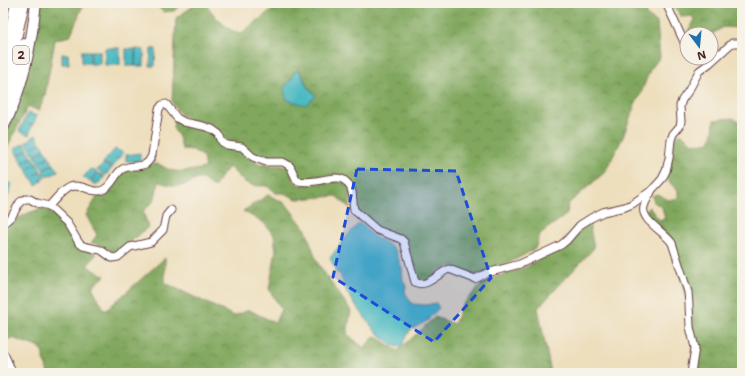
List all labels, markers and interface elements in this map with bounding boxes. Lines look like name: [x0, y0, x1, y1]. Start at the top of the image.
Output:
north arrow: [679, 26, 719, 66]
road number: 2: [13, 46, 29, 64]
text: N: [695, 47, 708, 64]

